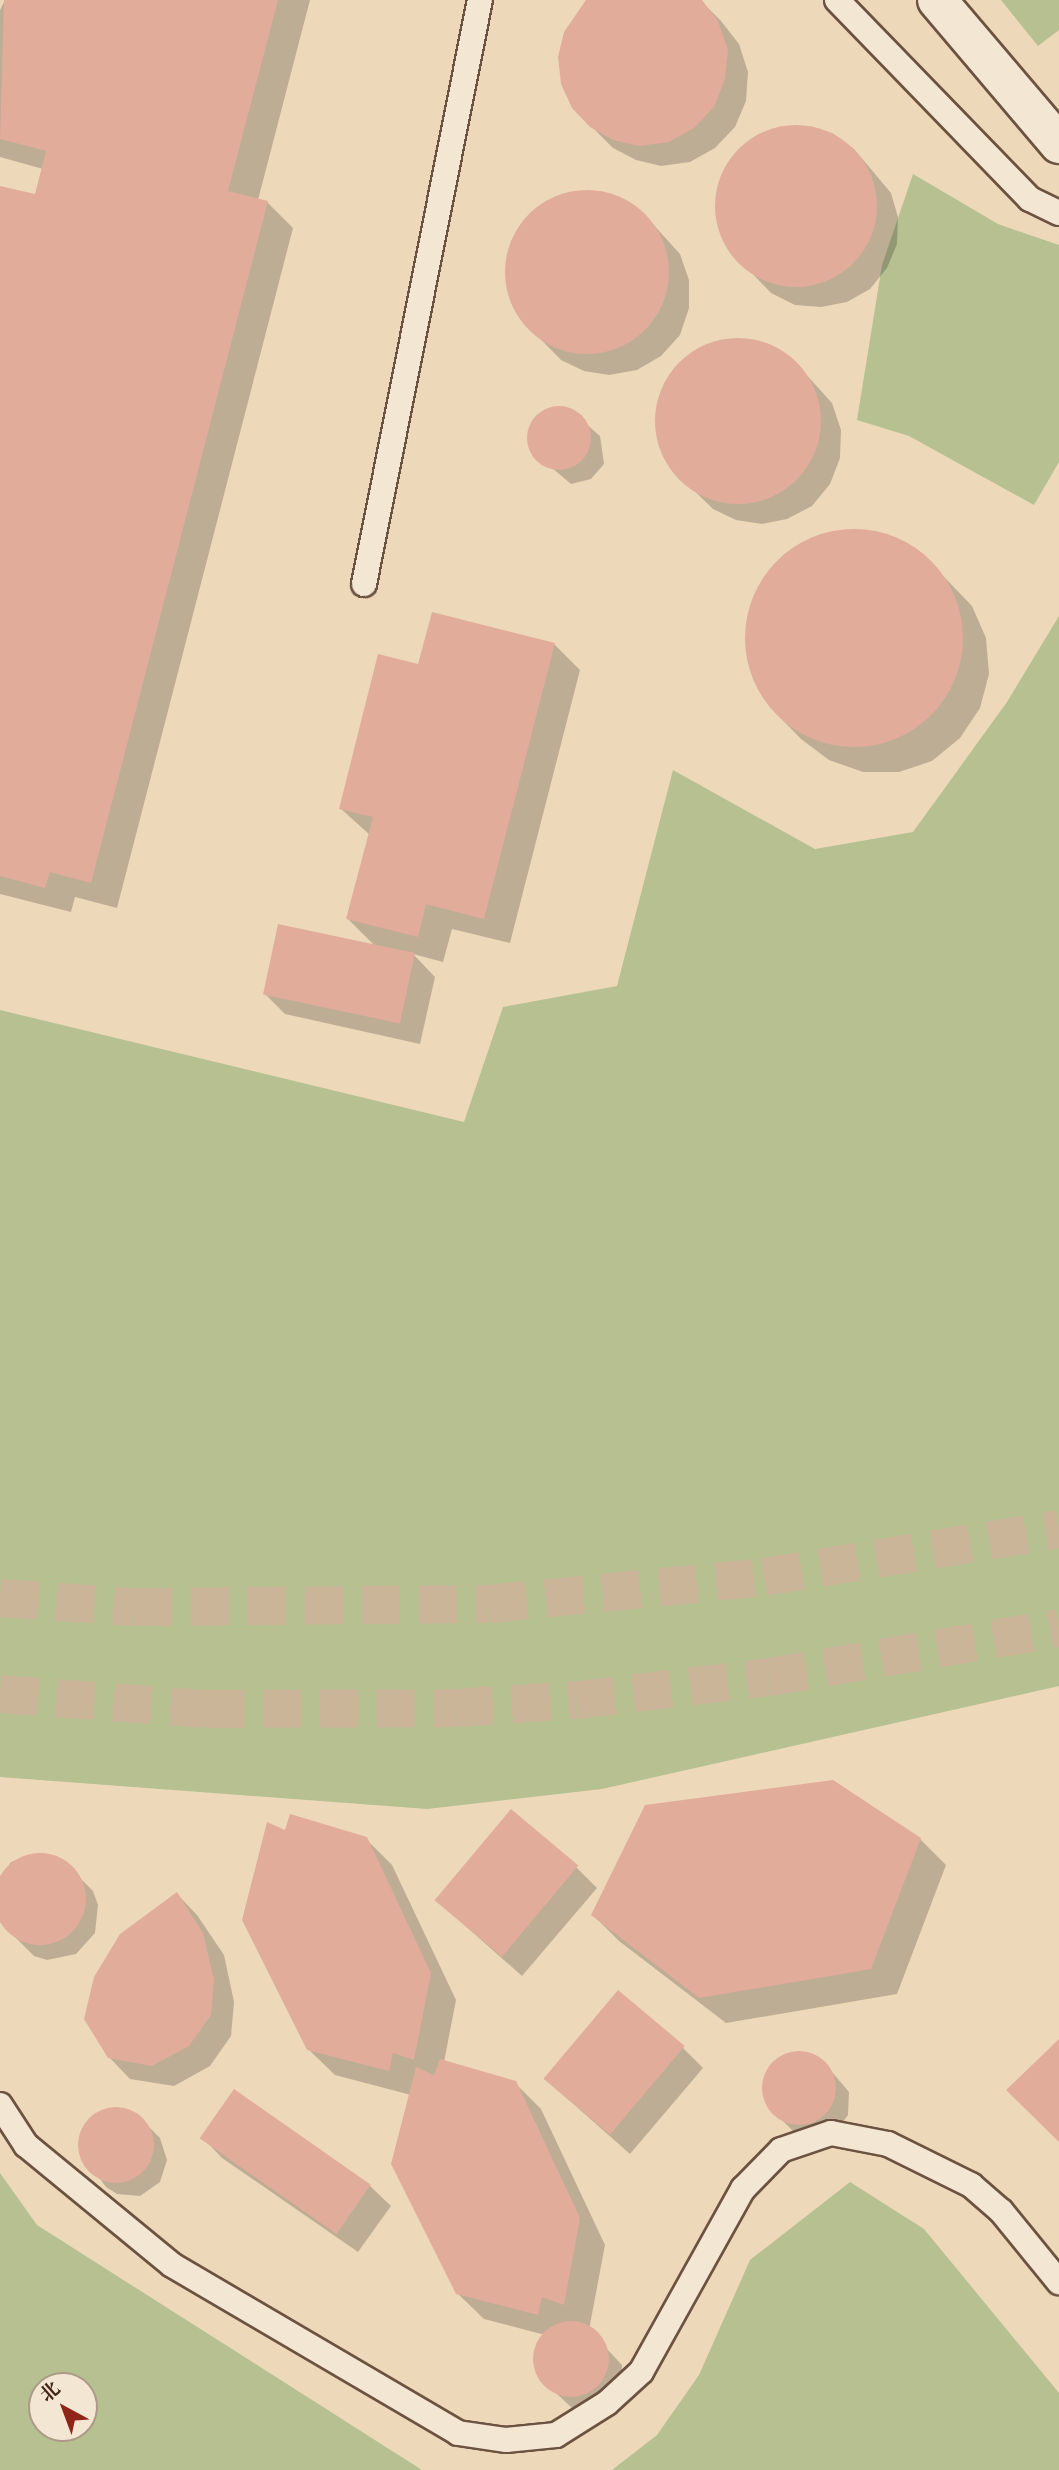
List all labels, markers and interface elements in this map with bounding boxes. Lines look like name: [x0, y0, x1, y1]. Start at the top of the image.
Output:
north arrow: [28, 2372, 98, 2442]
text: 北: [35, 2377, 65, 2407]

